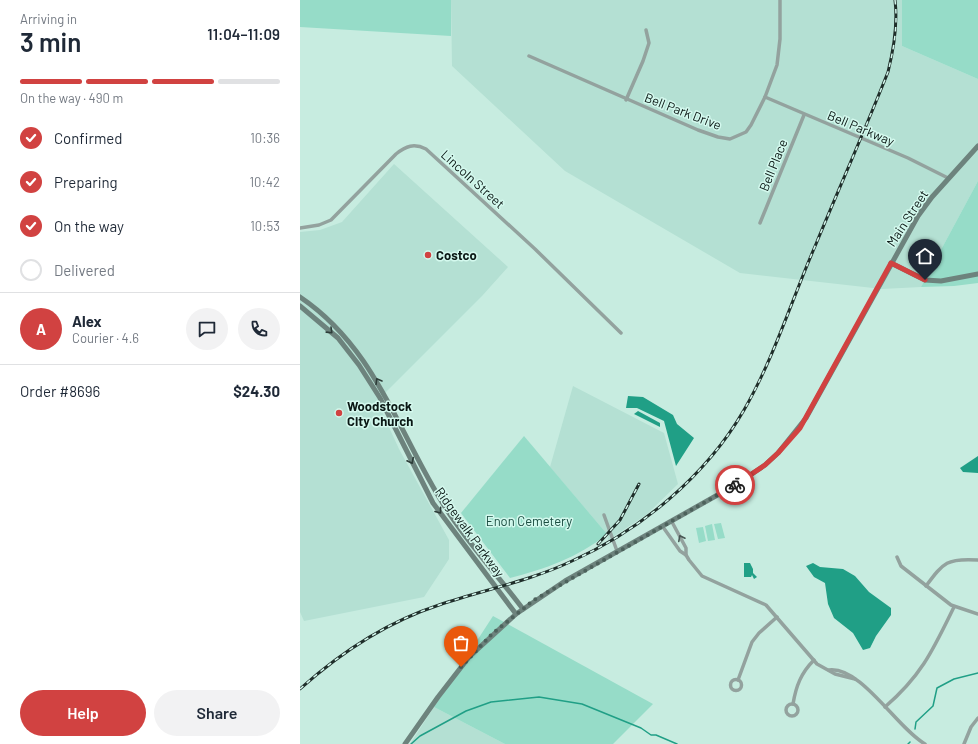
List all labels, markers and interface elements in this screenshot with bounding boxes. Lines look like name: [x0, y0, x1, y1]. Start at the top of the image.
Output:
text: Arriving in: [20, 11, 77, 27]
text: 11:04–11:09: [207, 25, 280, 43]
text: 3 min: [20, 26, 81, 57]
street label: Bell Park Drive: [642, 89, 724, 133]
text: On the way · 490 m: [20, 90, 123, 106]
street label: Bell Parkway: [825, 107, 897, 149]
icon: check: [20, 127, 42, 149]
text: Confirmed: [54, 129, 122, 147]
text: 10:36: [250, 130, 280, 146]
street label: Bell Place: [755, 137, 791, 193]
street label: Lincoln Street: [438, 146, 508, 212]
icon: check: [20, 171, 42, 193]
text: Preparing: [54, 173, 118, 191]
text: 10:42: [250, 174, 280, 190]
street label: Main Street: [883, 187, 931, 249]
icon: check: [20, 215, 42, 237]
text: On the way: [54, 217, 124, 235]
text: 10:53: [250, 218, 280, 234]
pin: [908, 239, 942, 280]
icon: home: [914, 245, 936, 267]
place label: Costco: [436, 247, 477, 263]
marker: Costco: [423, 250, 433, 260]
text: Delivered: [54, 261, 115, 279]
button: chat: [186, 308, 228, 350]
button: phone: [238, 308, 280, 350]
text: Alex: [72, 312, 102, 330]
text: A: [36, 320, 46, 338]
one-way arrow: [325, 326, 333, 334]
text: Courier · 4.6: [72, 330, 139, 346]
one-way arrow: [375, 378, 382, 385]
text: Order #8696: [20, 382, 100, 400]
text: $24.30: [233, 382, 280, 400]
place label: Woodstock City Church: [347, 398, 413, 429]
marker: Woodstock City Church: [334, 408, 344, 418]
one-way arrow: [406, 456, 413, 464]
courier: [715, 465, 755, 505]
icon: bike: [724, 474, 746, 496]
street label: Ridgewalk Parkway: [432, 484, 508, 580]
one-way arrow: [434, 507, 441, 514]
park label: Enon Cemetery: [486, 513, 572, 529]
one-way arrow: [678, 535, 686, 542]
pin: [444, 626, 478, 667]
icon: bag: [450, 632, 472, 654]
button: Help: [20, 690, 146, 736]
button: Share: [154, 690, 280, 736]

